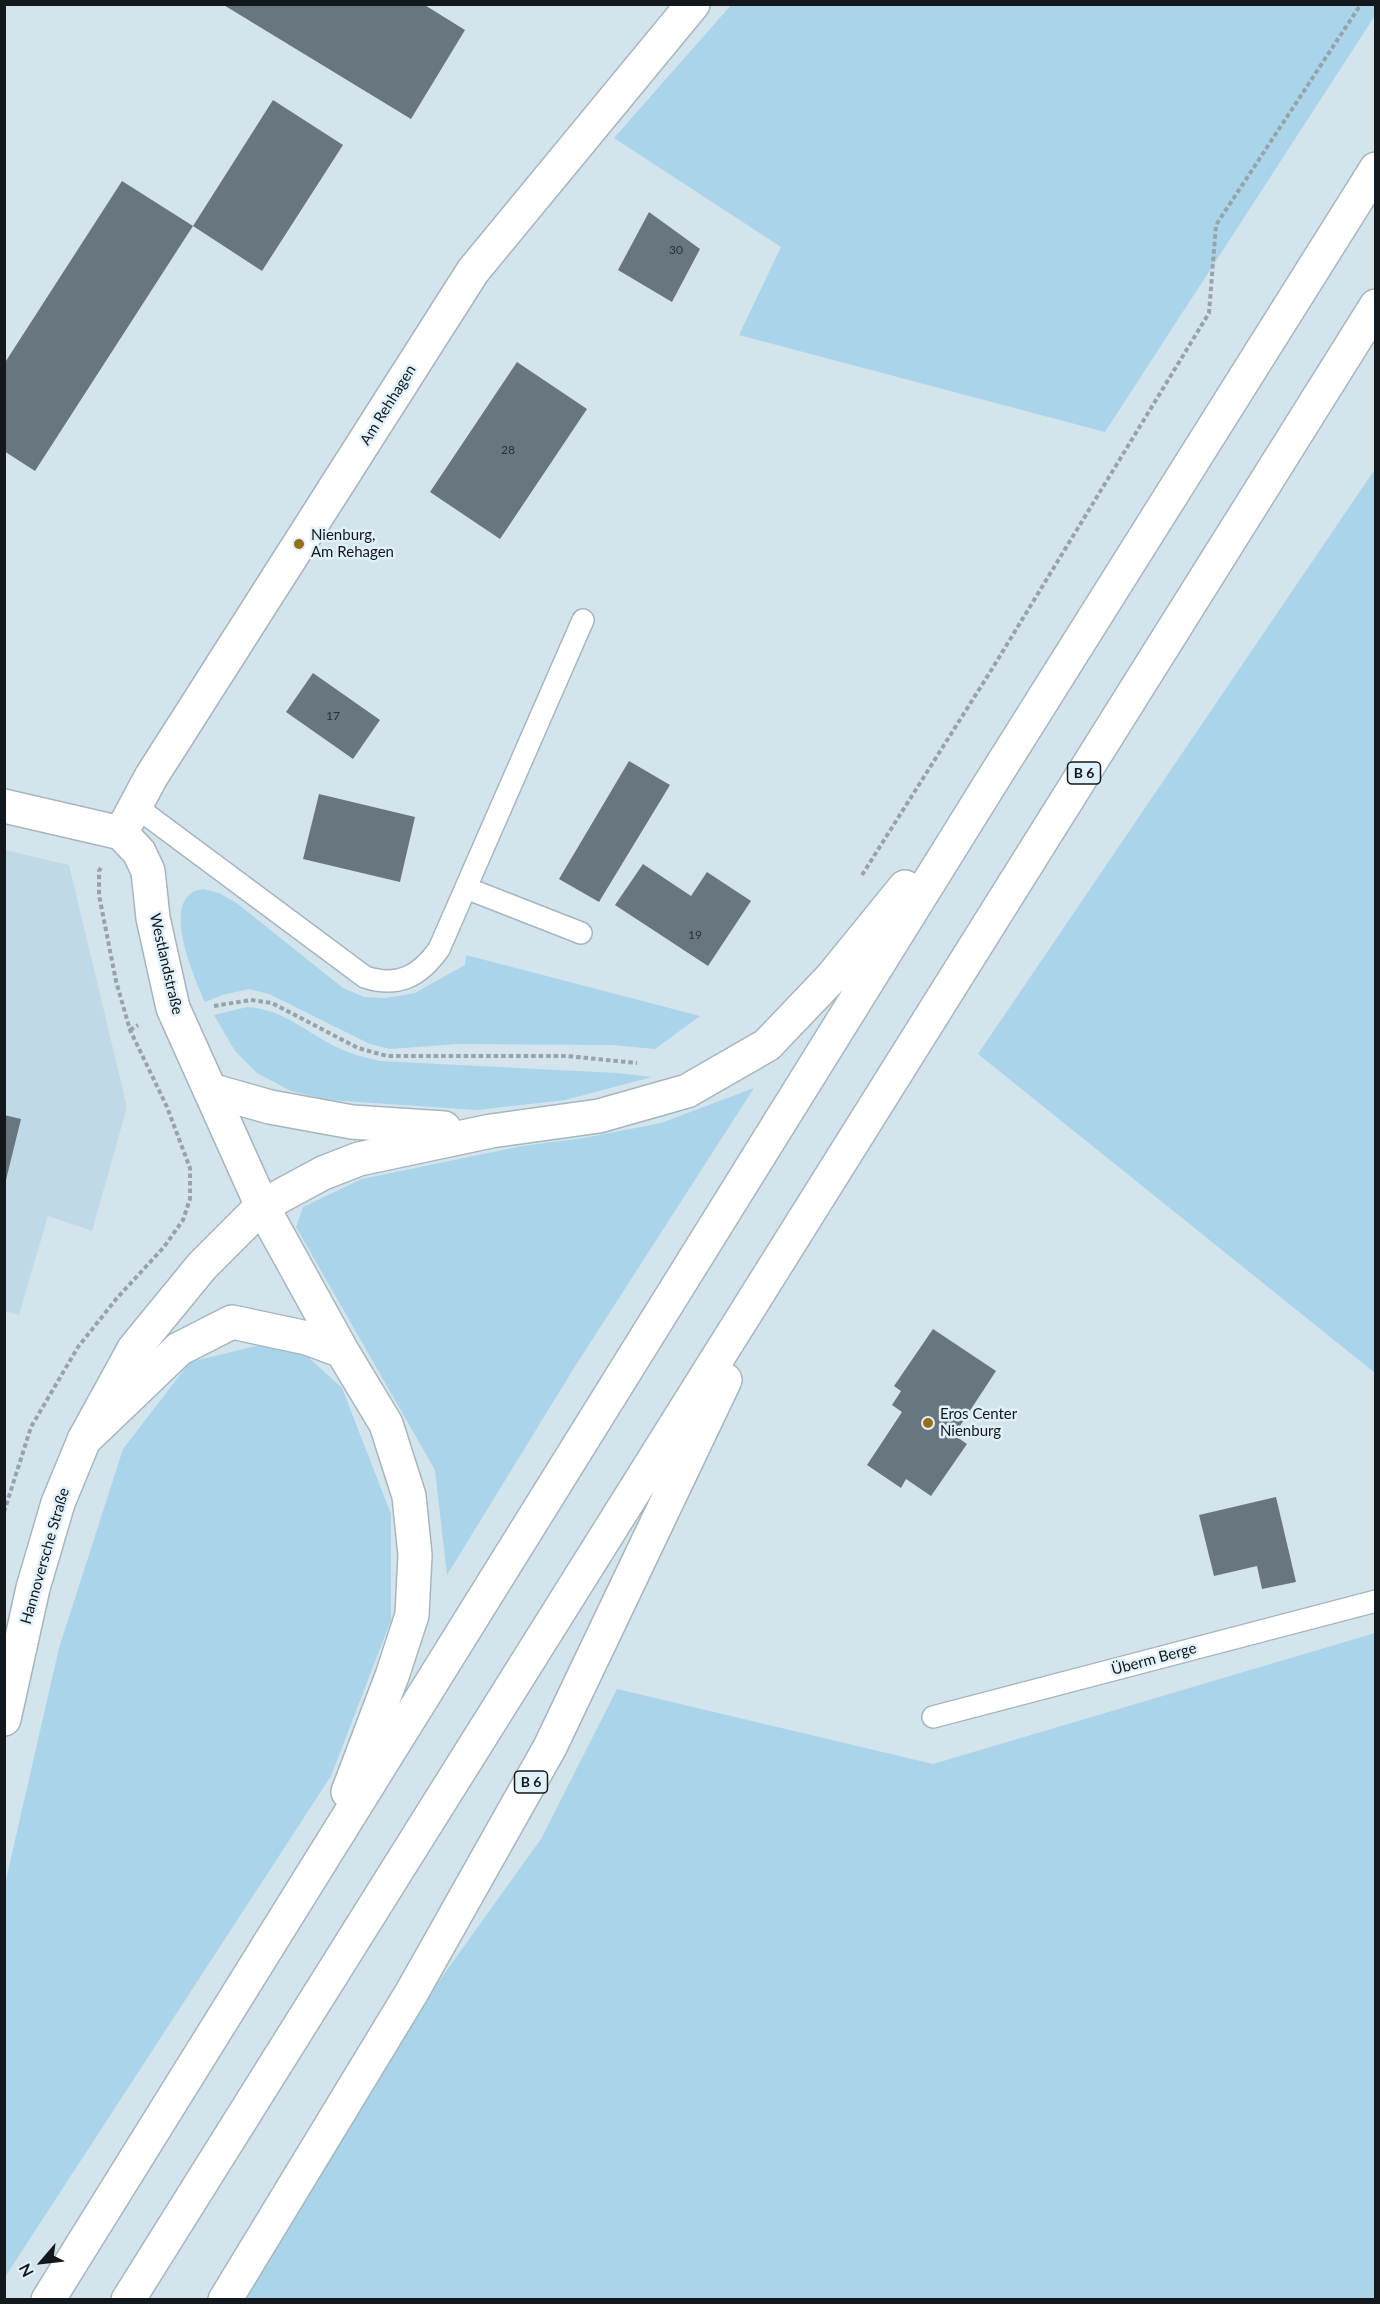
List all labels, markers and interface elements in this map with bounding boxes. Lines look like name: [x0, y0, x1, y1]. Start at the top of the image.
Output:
house number: 30: [669, 243, 683, 257]
street label: Am Rehhagen: [356, 362, 420, 448]
house number: 28: [501, 443, 515, 457]
place label: Nienburg, Am Rehagen: [311, 526, 394, 561]
marker: Nienburg, Am Rehagen: [292, 537, 306, 551]
house number: 17: [326, 709, 340, 723]
road number: B 6: [1068, 762, 1100, 784]
street label: Westlandstraße: [146, 912, 186, 1016]
house number: 19: [688, 928, 702, 942]
place label: Eros Center Nienburg: [940, 1405, 1017, 1440]
marker: Eros Center Nienburg: [921, 1416, 935, 1430]
street label: Hannoversche Straße: [17, 1486, 73, 1626]
street label: Überm Berge: [1110, 1639, 1198, 1679]
road number: B 6: [514, 1771, 548, 1793]
north arrow: [12, 2232, 72, 2292]
text: N: [14, 2261, 37, 2281]

